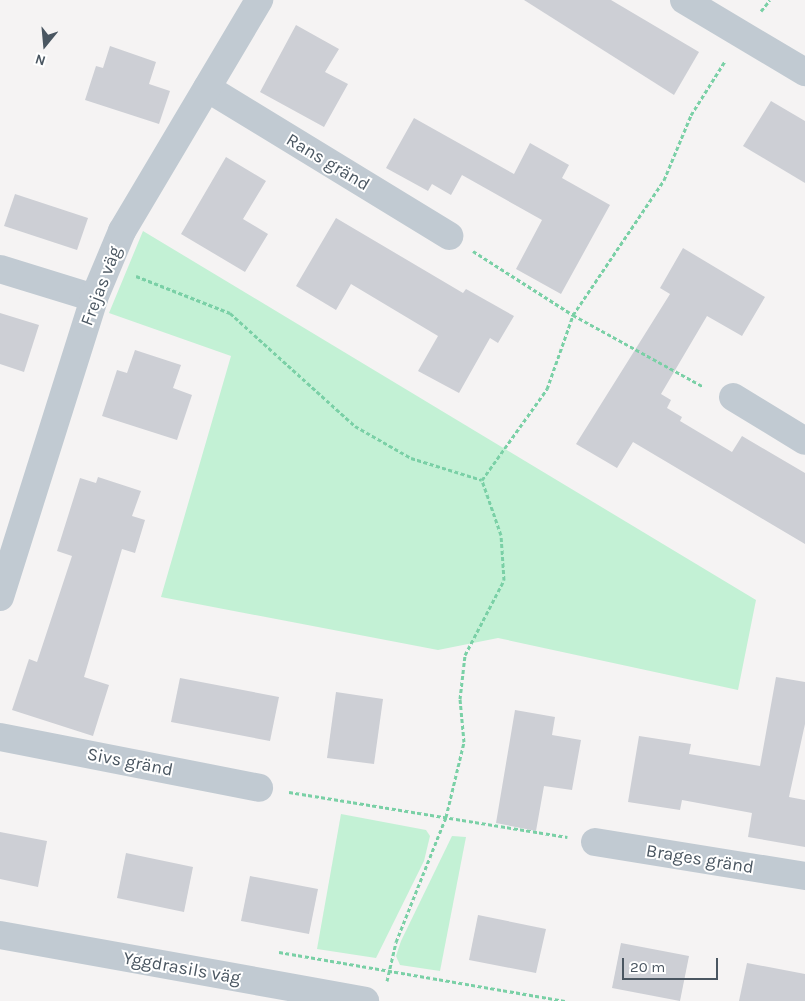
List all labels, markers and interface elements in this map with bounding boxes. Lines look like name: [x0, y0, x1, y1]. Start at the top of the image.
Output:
north arrow: [20, 20, 70, 70]
text: N: [33, 50, 48, 69]
street label: Rans gränd: [282, 129, 374, 195]
street label: Frejas väg: [76, 243, 126, 329]
street label: Sivs gränd: [85, 743, 175, 781]
street label: Brages gränd: [645, 840, 755, 878]
street label: Yggdrasils väg: [122, 947, 242, 989]
scale bar: [625, 948, 721, 980]
text: 20 m: [630, 958, 665, 976]

